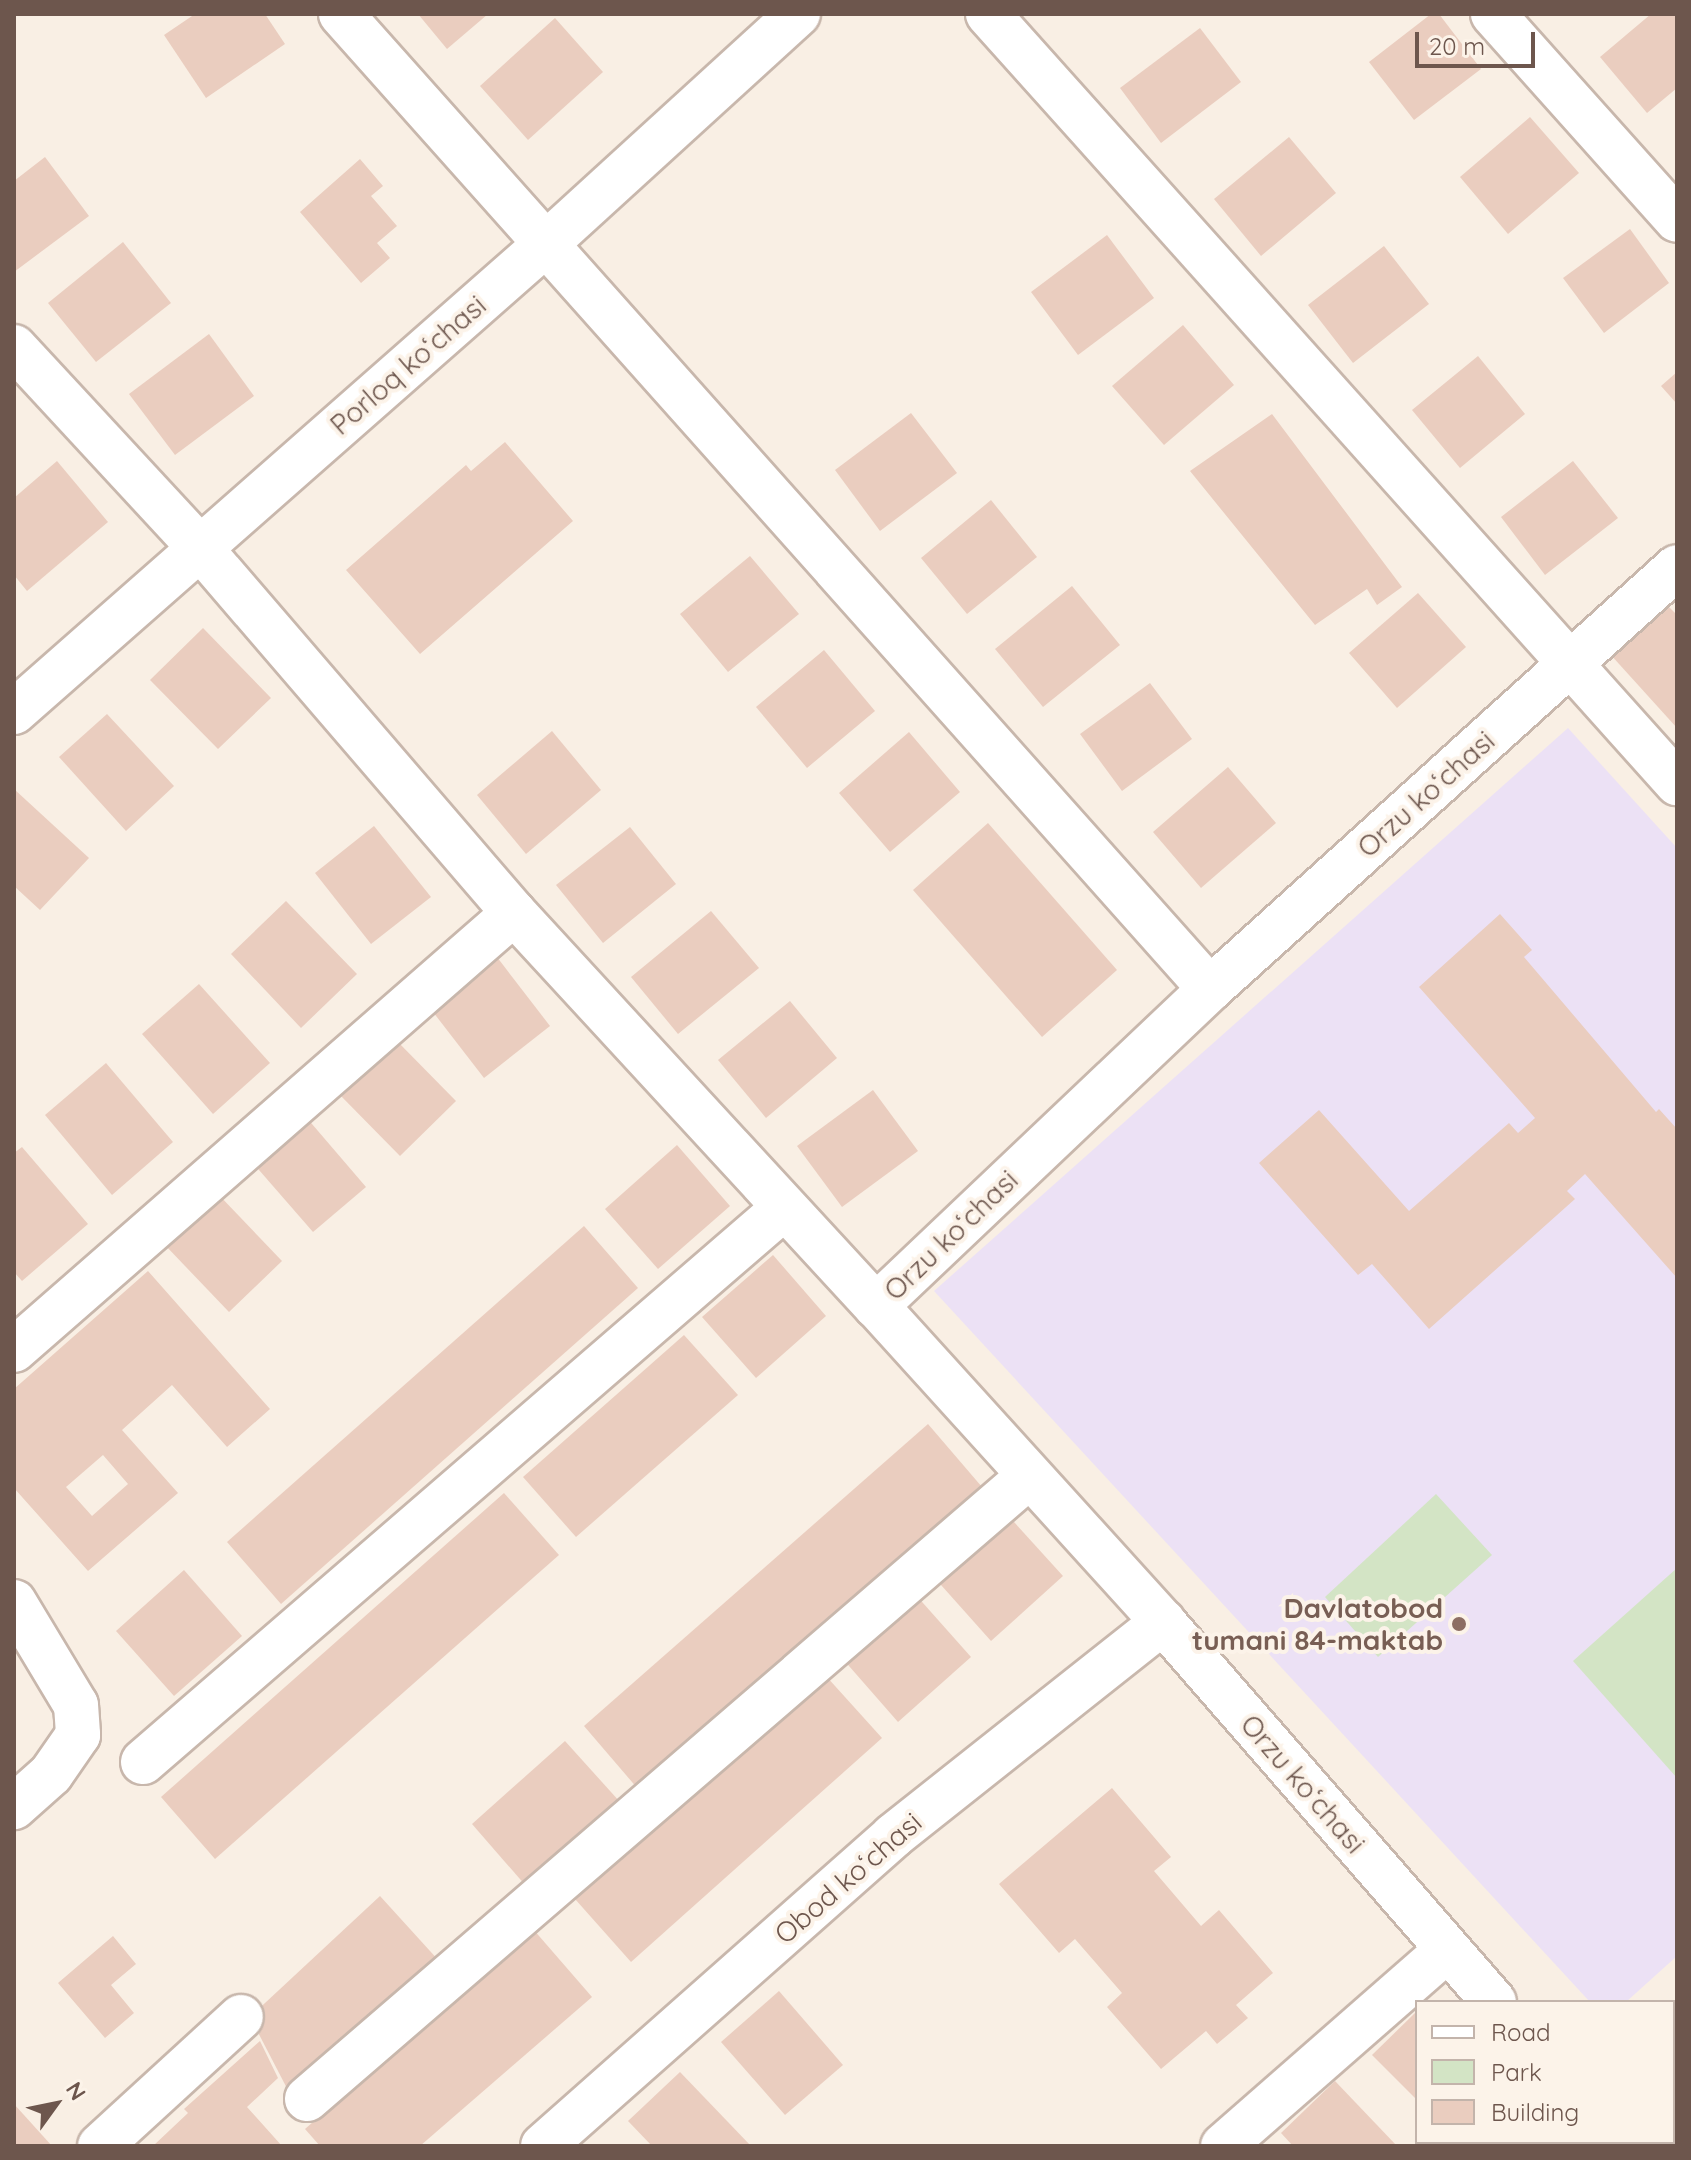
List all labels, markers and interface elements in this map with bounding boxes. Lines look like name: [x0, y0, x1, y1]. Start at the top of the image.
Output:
scale bar: [1419, 16, 1539, 66]
text: 20 m: [1429, 31, 1485, 61]
street label: Porloq koʻchasi: [323, 288, 493, 442]
street label: Orzu koʻchasi: [1351, 724, 1501, 864]
street label: Orzu koʻchasi: [877, 1163, 1025, 1307]
place label: Davlatobod tumani 84-maktab: [1192, 1591, 1443, 1657]
marker: Davlatobod tumani 84-maktab: [1450, 1615, 1468, 1633]
street label: Orzu koʻchasi: [1234, 1708, 1372, 1860]
street label: Obod koʻchasi: [768, 1805, 928, 1951]
legend: [1415, 2000, 1675, 2144]
text: Road: [1491, 2017, 1551, 2047]
text: Park: [1491, 2057, 1542, 2087]
north arrow: [16, 2064, 96, 2144]
text: N: [60, 2077, 92, 2105]
text: Building: [1491, 2097, 1579, 2127]

